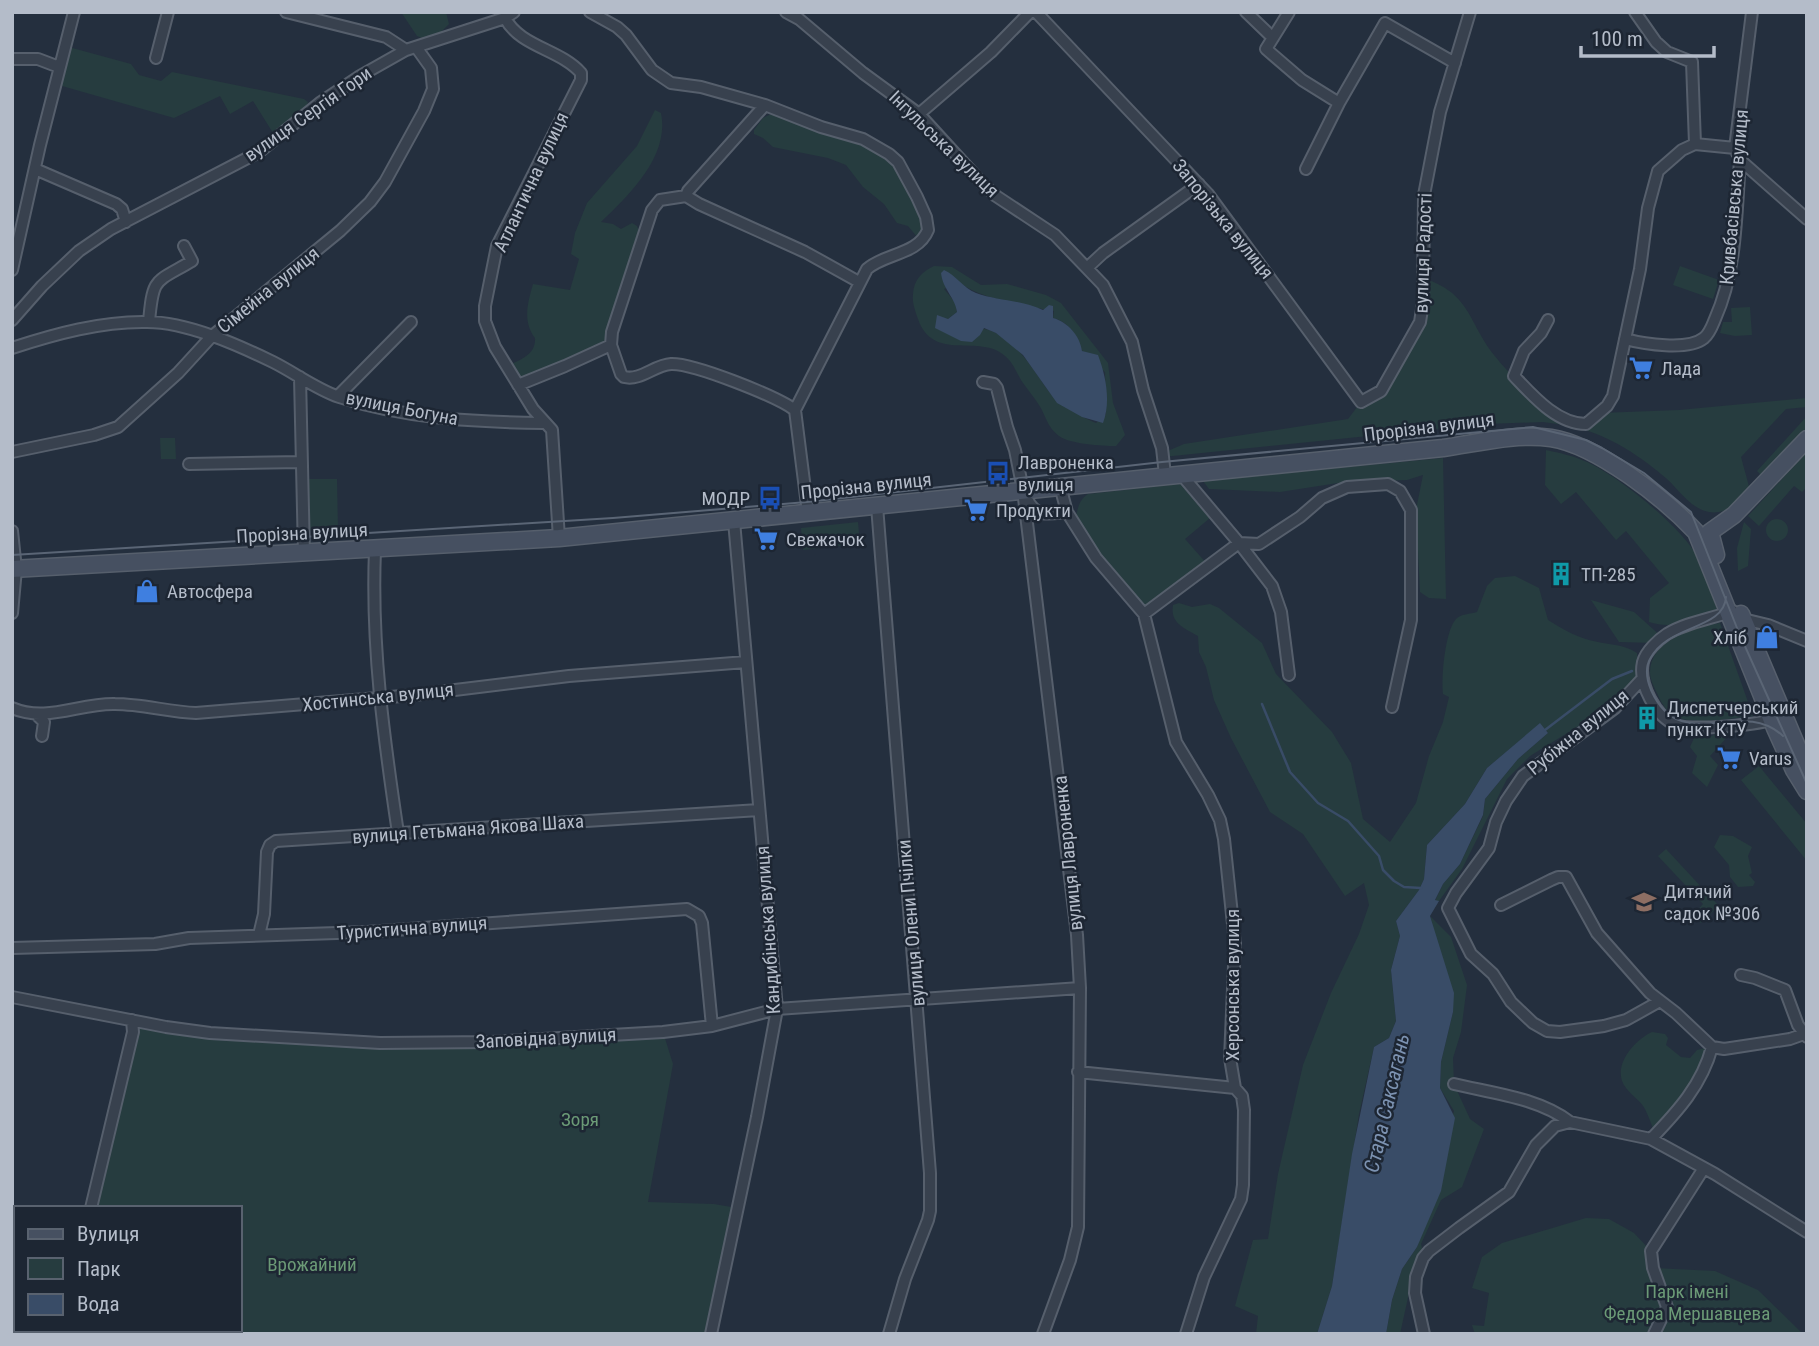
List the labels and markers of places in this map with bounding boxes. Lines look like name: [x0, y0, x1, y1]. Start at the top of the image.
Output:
supermarket icon: Лада: [1627, 354, 1655, 382]
place label: Лада: [1661, 357, 1701, 380]
place label: Лавроненка вулиця: [1018, 451, 1114, 496]
bus stop icon: Лавроненка вулиця: [984, 459, 1012, 487]
bus stop icon: МОДР: [756, 484, 784, 512]
place label: МОДР: [701, 487, 750, 510]
supermarket icon: Продукти: [962, 496, 990, 524]
place label: Продукти: [996, 499, 1071, 522]
supermarket icon: Свежачок: [752, 525, 780, 553]
place label: Свежачок: [786, 528, 865, 551]
building icon: ТП-285: [1547, 560, 1575, 588]
place label: ТП-285: [1581, 563, 1636, 586]
shop icon: Автосфера: [133, 577, 161, 605]
place label: Автосфера: [167, 580, 253, 603]
shop icon: Хліб: [1753, 623, 1781, 651]
place label: Хліб: [1713, 626, 1747, 649]
place label: Диспетчерський пункт КТУ: [1667, 696, 1798, 741]
building icon: Диспетчерський пункт КТУ: [1633, 704, 1661, 732]
supermarket icon: Varus: [1715, 744, 1743, 772]
place label: Varus: [1749, 747, 1792, 770]
place label: Дитячий садок №306: [1664, 880, 1760, 925]
school or university icon: Дитячий садок №306: [1630, 888, 1658, 916]

